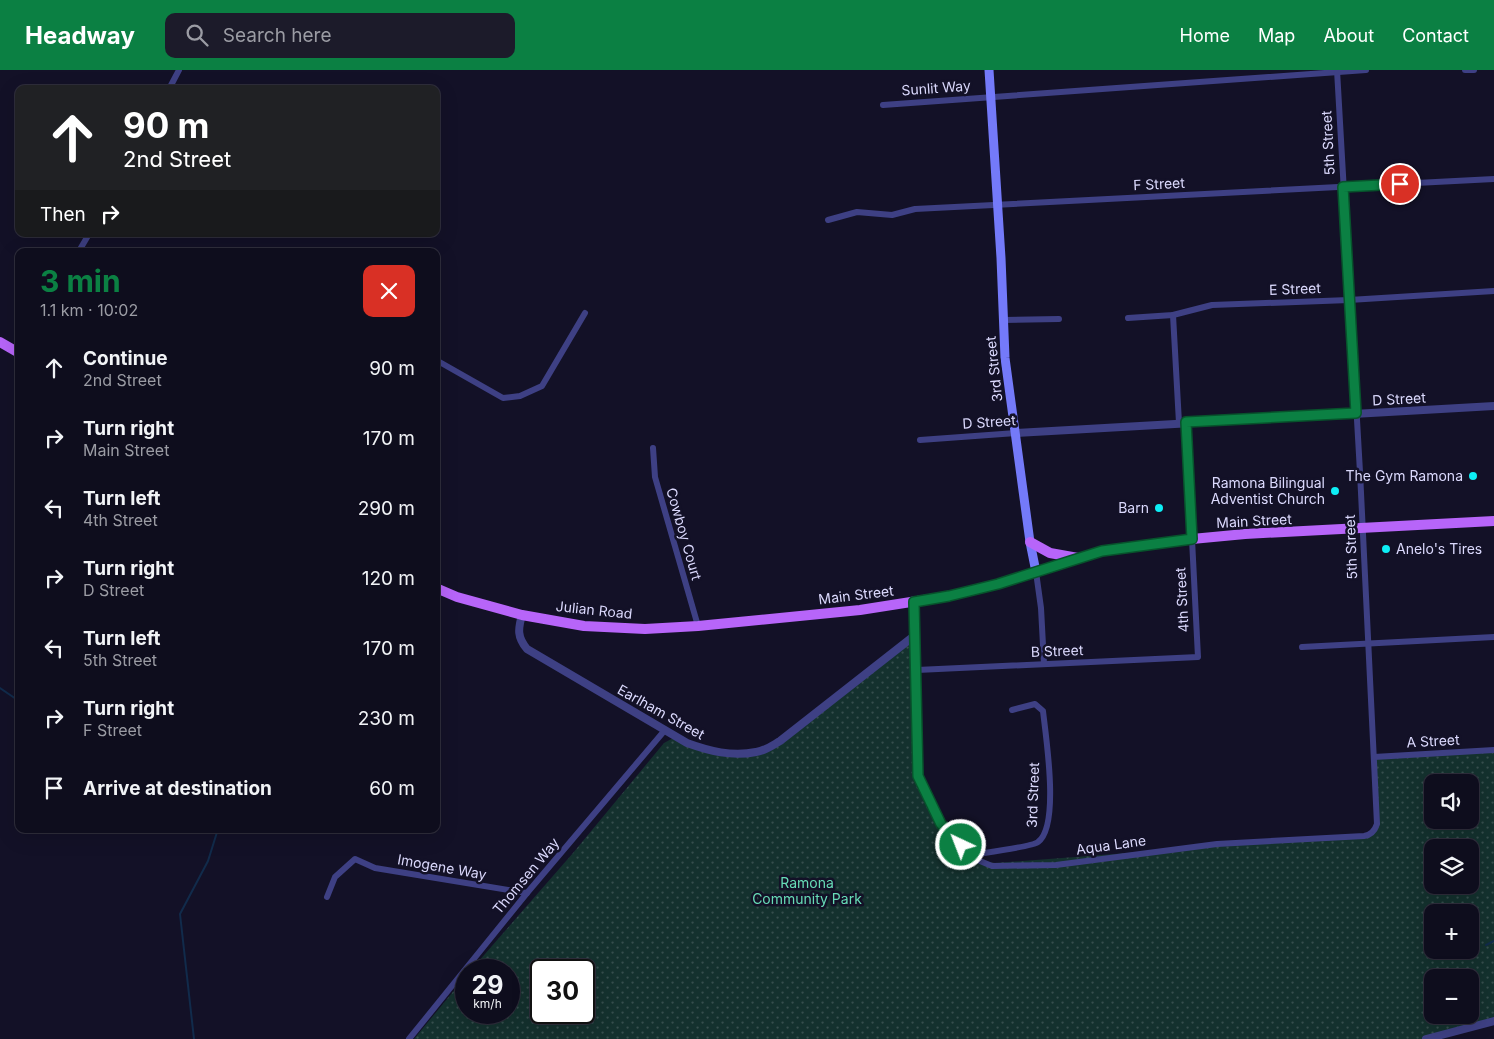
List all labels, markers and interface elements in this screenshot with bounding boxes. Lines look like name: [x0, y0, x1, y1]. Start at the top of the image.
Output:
search box: [165, 13, 515, 58]
text: Headway: [25, 21, 135, 50]
icon: search: [183, 21, 211, 49]
text: Search here: [223, 24, 331, 47]
text: Home: [1180, 25, 1230, 46]
text: Map: [1258, 25, 1295, 46]
text: About: [1323, 25, 1374, 46]
text: Contact: [1402, 25, 1469, 46]
street label: Sunlit Way: [901, 77, 971, 98]
text: 90 m: [123, 104, 210, 146]
icon: ahead: [40, 105, 105, 170]
street label: 5th Street: [1317, 110, 1338, 176]
text: 2nd Street: [123, 146, 231, 172]
pin: [1379, 163, 1421, 205]
icon: arrive: [1386, 170, 1414, 198]
street label: F Street: [1133, 174, 1186, 193]
icon: right: [96, 200, 124, 228]
text: Then: [40, 203, 86, 226]
text: 3 min: [40, 263, 121, 299]
button: close: [363, 265, 415, 317]
street label: E Street: [1269, 279, 1322, 298]
text: 1.1 km · 10:02: [40, 300, 138, 320]
street label: 3rd Street: [982, 335, 1005, 403]
text: Continue: [83, 347, 168, 370]
icon: ahead: [40, 354, 68, 382]
text: 90 m: [369, 357, 415, 380]
text: 2nd Street: [83, 370, 162, 390]
street label: D Street: [1372, 389, 1427, 408]
street label: D Street: [962, 411, 1017, 432]
text: Turn right: [83, 417, 174, 440]
icon: right: [40, 424, 68, 452]
text: 170 m: [363, 427, 415, 450]
text: Main Street: [83, 440, 169, 460]
place label: The Gym Ramona: [1345, 467, 1463, 484]
marker: The Gym Ramona: [1467, 470, 1479, 482]
place label: Ramona Bilingual Adventist Church: [1211, 474, 1325, 507]
marker: Ramona Bilingual Adventist Church: [1329, 485, 1341, 497]
street label: Cowboy Court: [663, 486, 706, 582]
text: Turn left: [83, 487, 161, 510]
icon: left: [40, 494, 68, 522]
text: 290 m: [358, 497, 415, 520]
place label: Barn: [1118, 499, 1149, 516]
marker: Barn: [1153, 502, 1165, 514]
text: 4th Street: [83, 510, 158, 530]
street label: Main Street: [1216, 510, 1293, 531]
street label: 5th Street: [1341, 514, 1360, 580]
place label: Anelo's Tires: [1396, 540, 1482, 557]
marker: Anelo's Tires: [1380, 543, 1392, 555]
text: Turn right: [83, 557, 174, 580]
icon: right: [40, 564, 68, 592]
text: 120 m: [362, 567, 415, 590]
street label: 4th Street: [1171, 567, 1192, 633]
text: D Street: [83, 580, 144, 600]
street label: Main Street: [817, 581, 895, 608]
street label: Julian Road: [555, 597, 633, 622]
text: Turn left: [83, 627, 161, 650]
icon: left: [40, 634, 68, 662]
text: 170 m: [363, 637, 415, 660]
street label: B Street: [1030, 641, 1084, 660]
text: 5th Street: [83, 650, 157, 670]
street label: Earlham Street: [615, 681, 708, 743]
text: Turn right: [83, 697, 174, 720]
icon: right: [40, 704, 68, 732]
text: 230 m: [358, 707, 415, 730]
text: F Street: [83, 720, 142, 740]
street label: A Street: [1406, 731, 1460, 750]
street label: 3rd Street: [1023, 761, 1042, 828]
icon: arrive: [40, 774, 68, 802]
map controls: [1424, 774, 1479, 1024]
button: sound: [1424, 774, 1479, 829]
text: Arrive at destination: [83, 777, 272, 800]
text: 60 m: [369, 777, 415, 800]
position arrow: [934, 818, 986, 870]
street label: Aqua Lane: [1075, 831, 1147, 858]
street label: Thomsen Way: [489, 834, 563, 917]
button: layers: [1424, 839, 1479, 894]
street label: Imogene Way: [396, 850, 488, 883]
park label: Ramona Community Park: [752, 874, 862, 907]
button: +: [1424, 904, 1479, 959]
speed limit sign: 30: [530, 959, 595, 1024]
button: −: [1424, 969, 1479, 1024]
text: 29: [472, 970, 503, 1000]
text: km/h: [473, 996, 502, 1011]

